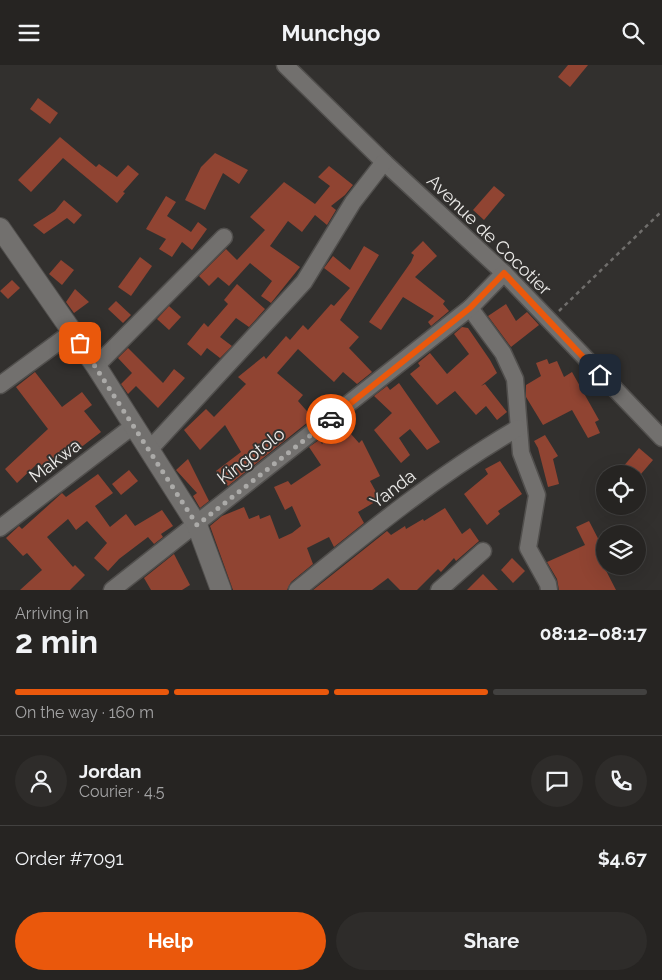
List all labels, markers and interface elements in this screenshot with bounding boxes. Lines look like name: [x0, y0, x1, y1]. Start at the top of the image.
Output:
icon: menu: [15, 19, 43, 47]
icon: search: [619, 19, 647, 47]
text: Munchgo: [282, 20, 380, 46]
street label: Avenue de Cocotier: [423, 170, 556, 300]
pin: [59, 322, 101, 364]
icon: bag: [66, 329, 94, 357]
pin: [579, 354, 621, 396]
icon: home: [586, 361, 614, 389]
courier: [306, 394, 356, 444]
icon: car: [317, 405, 345, 433]
street label: Kingotolo: [213, 423, 289, 488]
street label: Makwa: [25, 434, 85, 487]
street label: Yanda: [366, 465, 420, 512]
map controls: [596, 465, 646, 575]
button: locate: [596, 465, 646, 515]
button: layers: [596, 525, 646, 575]
text: Arriving in: [15, 604, 89, 623]
text: 08:12–08:17: [540, 622, 647, 644]
text: 2 min: [15, 623, 98, 660]
text: On the way · 160 m: [15, 703, 154, 722]
button: person: [15, 755, 67, 807]
button: chat: [531, 755, 583, 807]
button: phone: [595, 755, 647, 807]
text: Jordan: [79, 760, 142, 782]
text: Courier · 4.5: [79, 782, 164, 801]
text: Order #7091: [15, 847, 124, 869]
text: $4.67: [598, 847, 647, 869]
button: Help: [15, 912, 326, 970]
button: Share: [336, 912, 647, 970]

